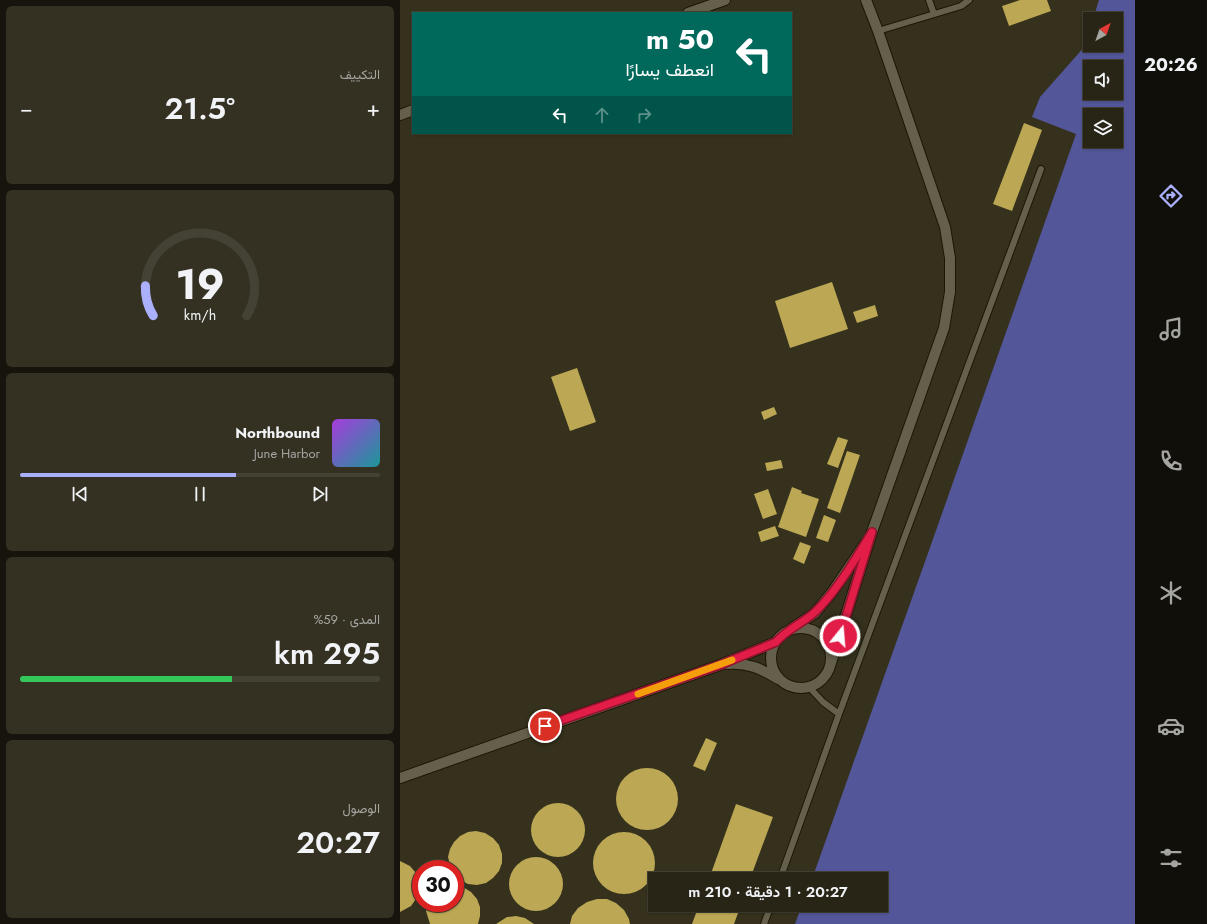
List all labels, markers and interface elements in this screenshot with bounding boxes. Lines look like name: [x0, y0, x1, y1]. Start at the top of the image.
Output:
north arrow: [1083, 12, 1123, 52]
map controls: [1083, 12, 1123, 148]
text: 50 m: [646, 19, 714, 60]
icon: left: [728, 28, 780, 80]
text: 20:26: [1144, 52, 1198, 78]
text: انعطف يسارًا: [625, 57, 714, 83]
button: sound: [1083, 60, 1123, 100]
text: التكييف: [340, 65, 380, 84]
text: 21.5°: [165, 87, 235, 130]
text: −: [20, 92, 33, 124]
text: +: [366, 92, 380, 124]
icon: left: [549, 104, 571, 126]
icon: ahead: [591, 104, 613, 126]
icon: right: [633, 104, 655, 126]
button: layers: [1083, 108, 1123, 148]
icon: directions: [1157, 182, 1185, 210]
text: 19: [176, 254, 224, 315]
text: km/h: [184, 305, 216, 325]
icon: music: [1157, 315, 1185, 343]
text: Northbound: [235, 422, 320, 444]
text: June Harbor: [254, 444, 320, 463]
icon: phone: [1157, 447, 1185, 475]
icon: previous: [69, 483, 91, 505]
icon: pause: [189, 483, 211, 505]
icon: next: [309, 483, 331, 505]
icon: climate: [1157, 579, 1185, 607]
text: المدى · 59%: [313, 610, 380, 629]
position arrow: [819, 615, 861, 657]
text: 295 km: [274, 632, 380, 675]
pin: [528, 709, 562, 743]
icon: car: [1157, 712, 1185, 740]
icon: arrive: [534, 715, 556, 737]
text: الوصول: [342, 799, 380, 818]
text: 20:27: [296, 821, 380, 864]
icon: filters: [1157, 844, 1185, 872]
speed limit sign: 30: [412, 860, 464, 912]
text: 20:27 · 1 دقيقة · 210 m: [688, 881, 848, 903]

